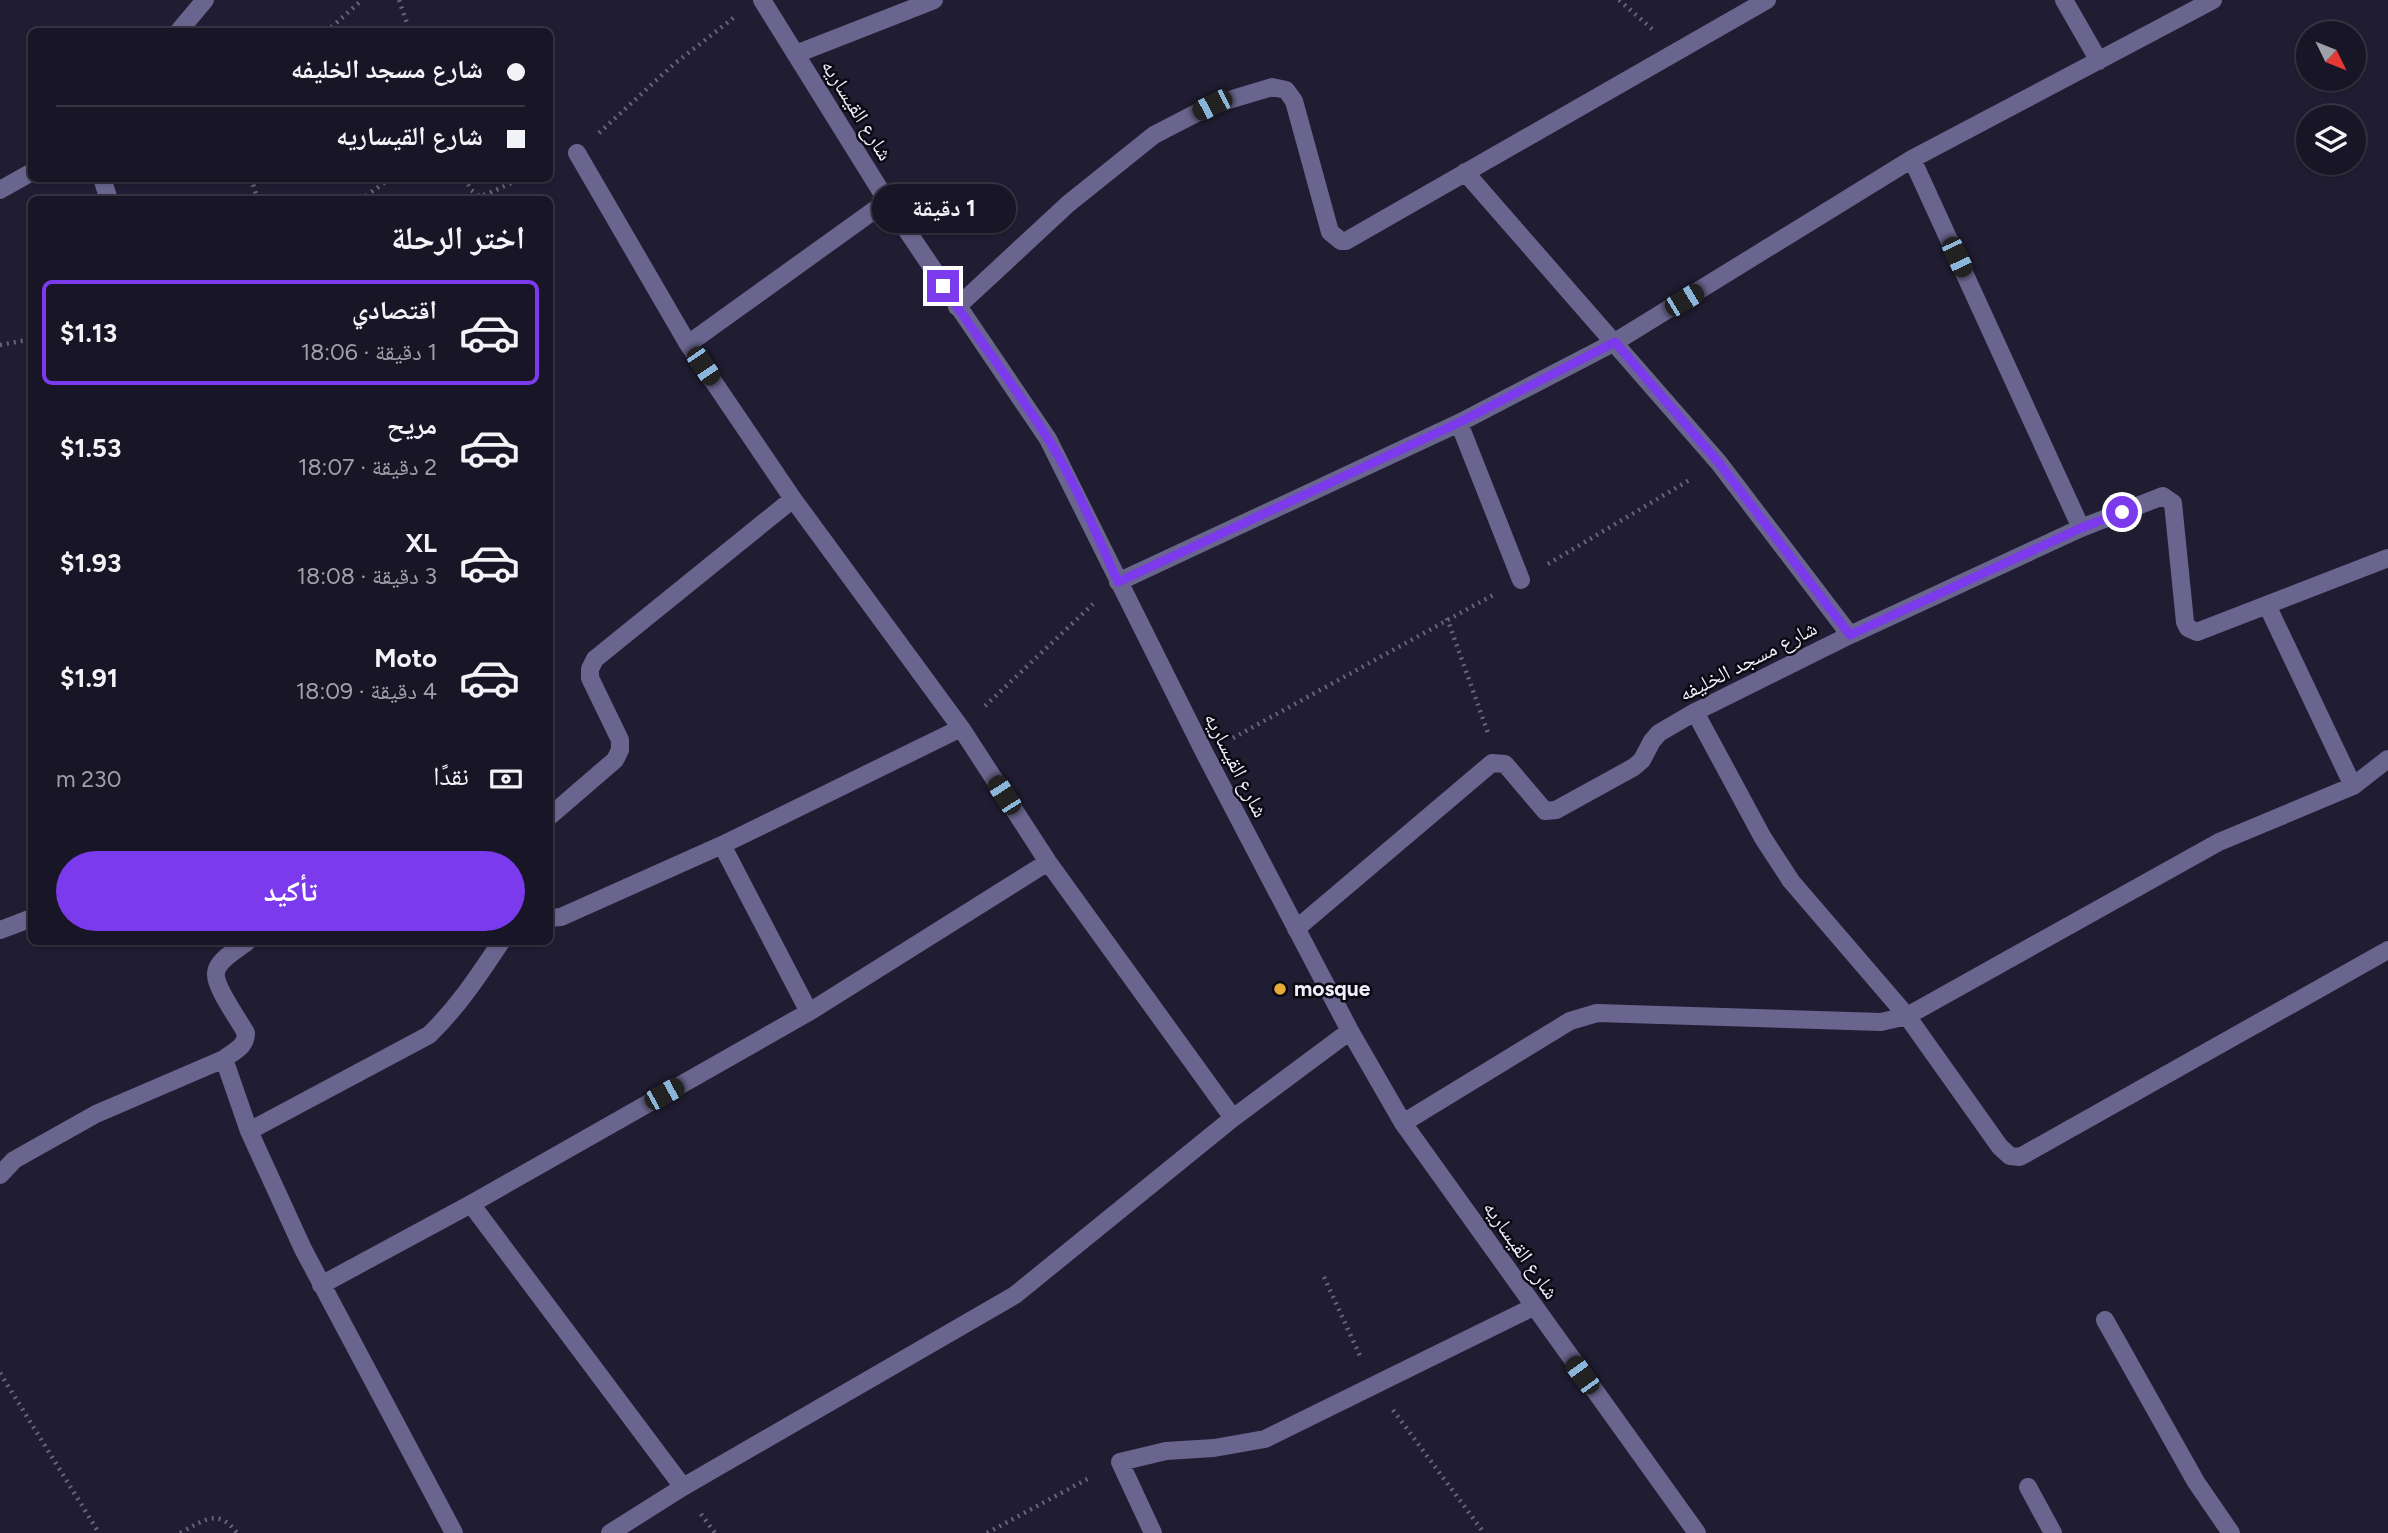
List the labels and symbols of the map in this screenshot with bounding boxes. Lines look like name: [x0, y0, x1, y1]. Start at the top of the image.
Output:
north arrow: [2296, 21, 2366, 91]
street label: شارع القيساريه: [816, 55, 898, 165]
car: [1189, 86, 1236, 124]
callout: 1 دقيقة: [871, 184, 1015, 233]
car: [1939, 234, 1976, 280]
route end: [927, 270, 959, 302]
car: [1661, 280, 1708, 320]
car: [683, 343, 724, 389]
route start: [2106, 496, 2138, 528]
street label: شارع مسجد الخليفه: [1675, 615, 1821, 707]
street label: شارع القيساريه: [1198, 708, 1274, 822]
car: [984, 772, 1025, 818]
place label: mosque: [1294, 976, 1371, 1001]
marker: mosque: [1272, 981, 1288, 997]
car: [641, 1075, 688, 1113]
street label: شارع القيساريه: [1478, 1196, 1564, 1304]
car: [1562, 1352, 1603, 1398]

